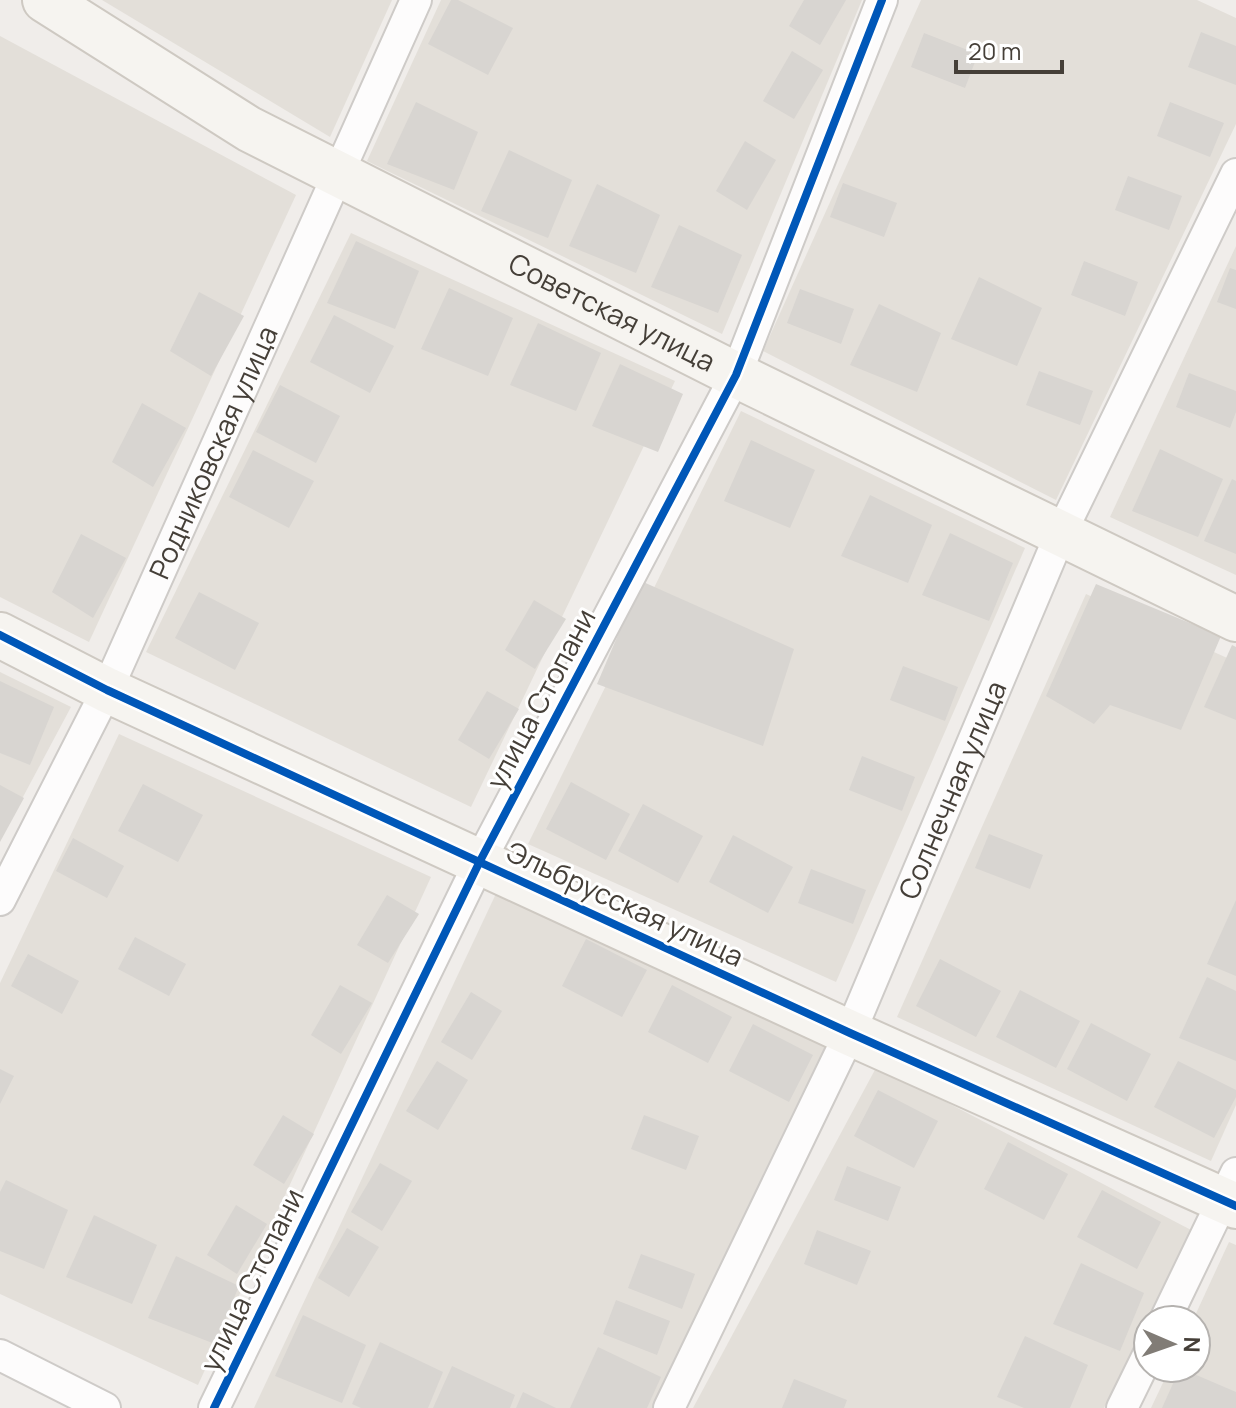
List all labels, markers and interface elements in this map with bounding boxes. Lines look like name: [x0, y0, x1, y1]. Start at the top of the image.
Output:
scale bar: [956, 24, 1062, 74]
text: 20 m: [968, 34, 1021, 67]
street label: Советская улица: [503, 243, 722, 380]
street label: Родниковская улица: [139, 320, 286, 584]
street label: улица Стопани: [477, 602, 604, 795]
street label: Солнечная улица: [889, 675, 1014, 905]
street label: Эльбрусская улица: [501, 831, 750, 975]
street label: улица Стопани: [190, 1182, 312, 1377]
north arrow: [1132, 1304, 1212, 1384]
text: N: [1177, 1336, 1207, 1353]

